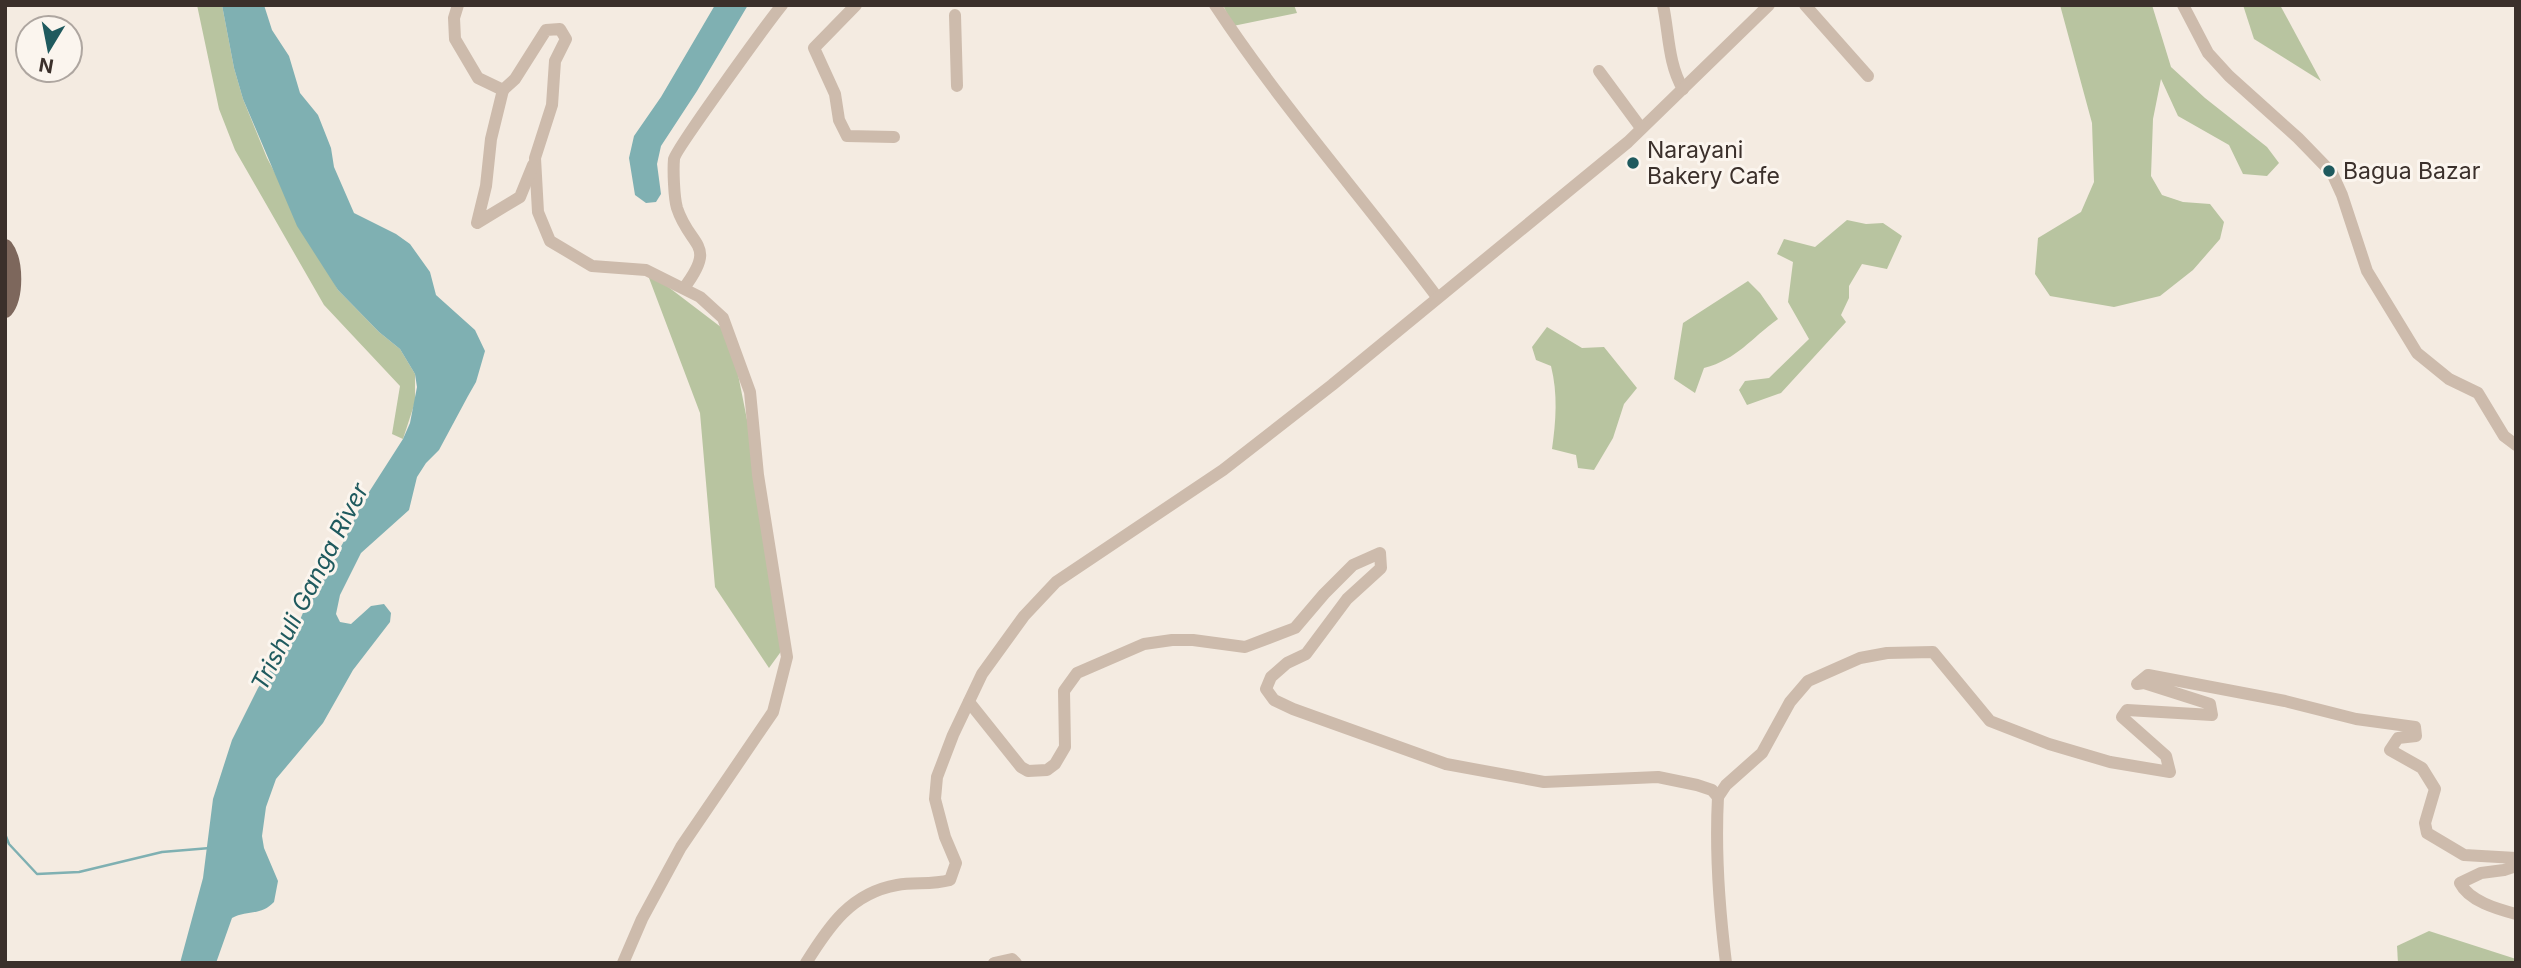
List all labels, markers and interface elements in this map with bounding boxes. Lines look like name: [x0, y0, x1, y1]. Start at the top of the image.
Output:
north arrow: [14, 14, 84, 84]
text: N: [37, 53, 55, 78]
place label: Narayani Bakery Cafe: [1647, 136, 1780, 190]
marker: Narayani Bakery Cafe: [1625, 155, 1641, 171]
place label: Bagua Bazar: [2343, 157, 2481, 185]
marker: Bagua Bazar: [2321, 163, 2337, 179]
water label: Trishuli Ganga River: [245, 477, 375, 695]

